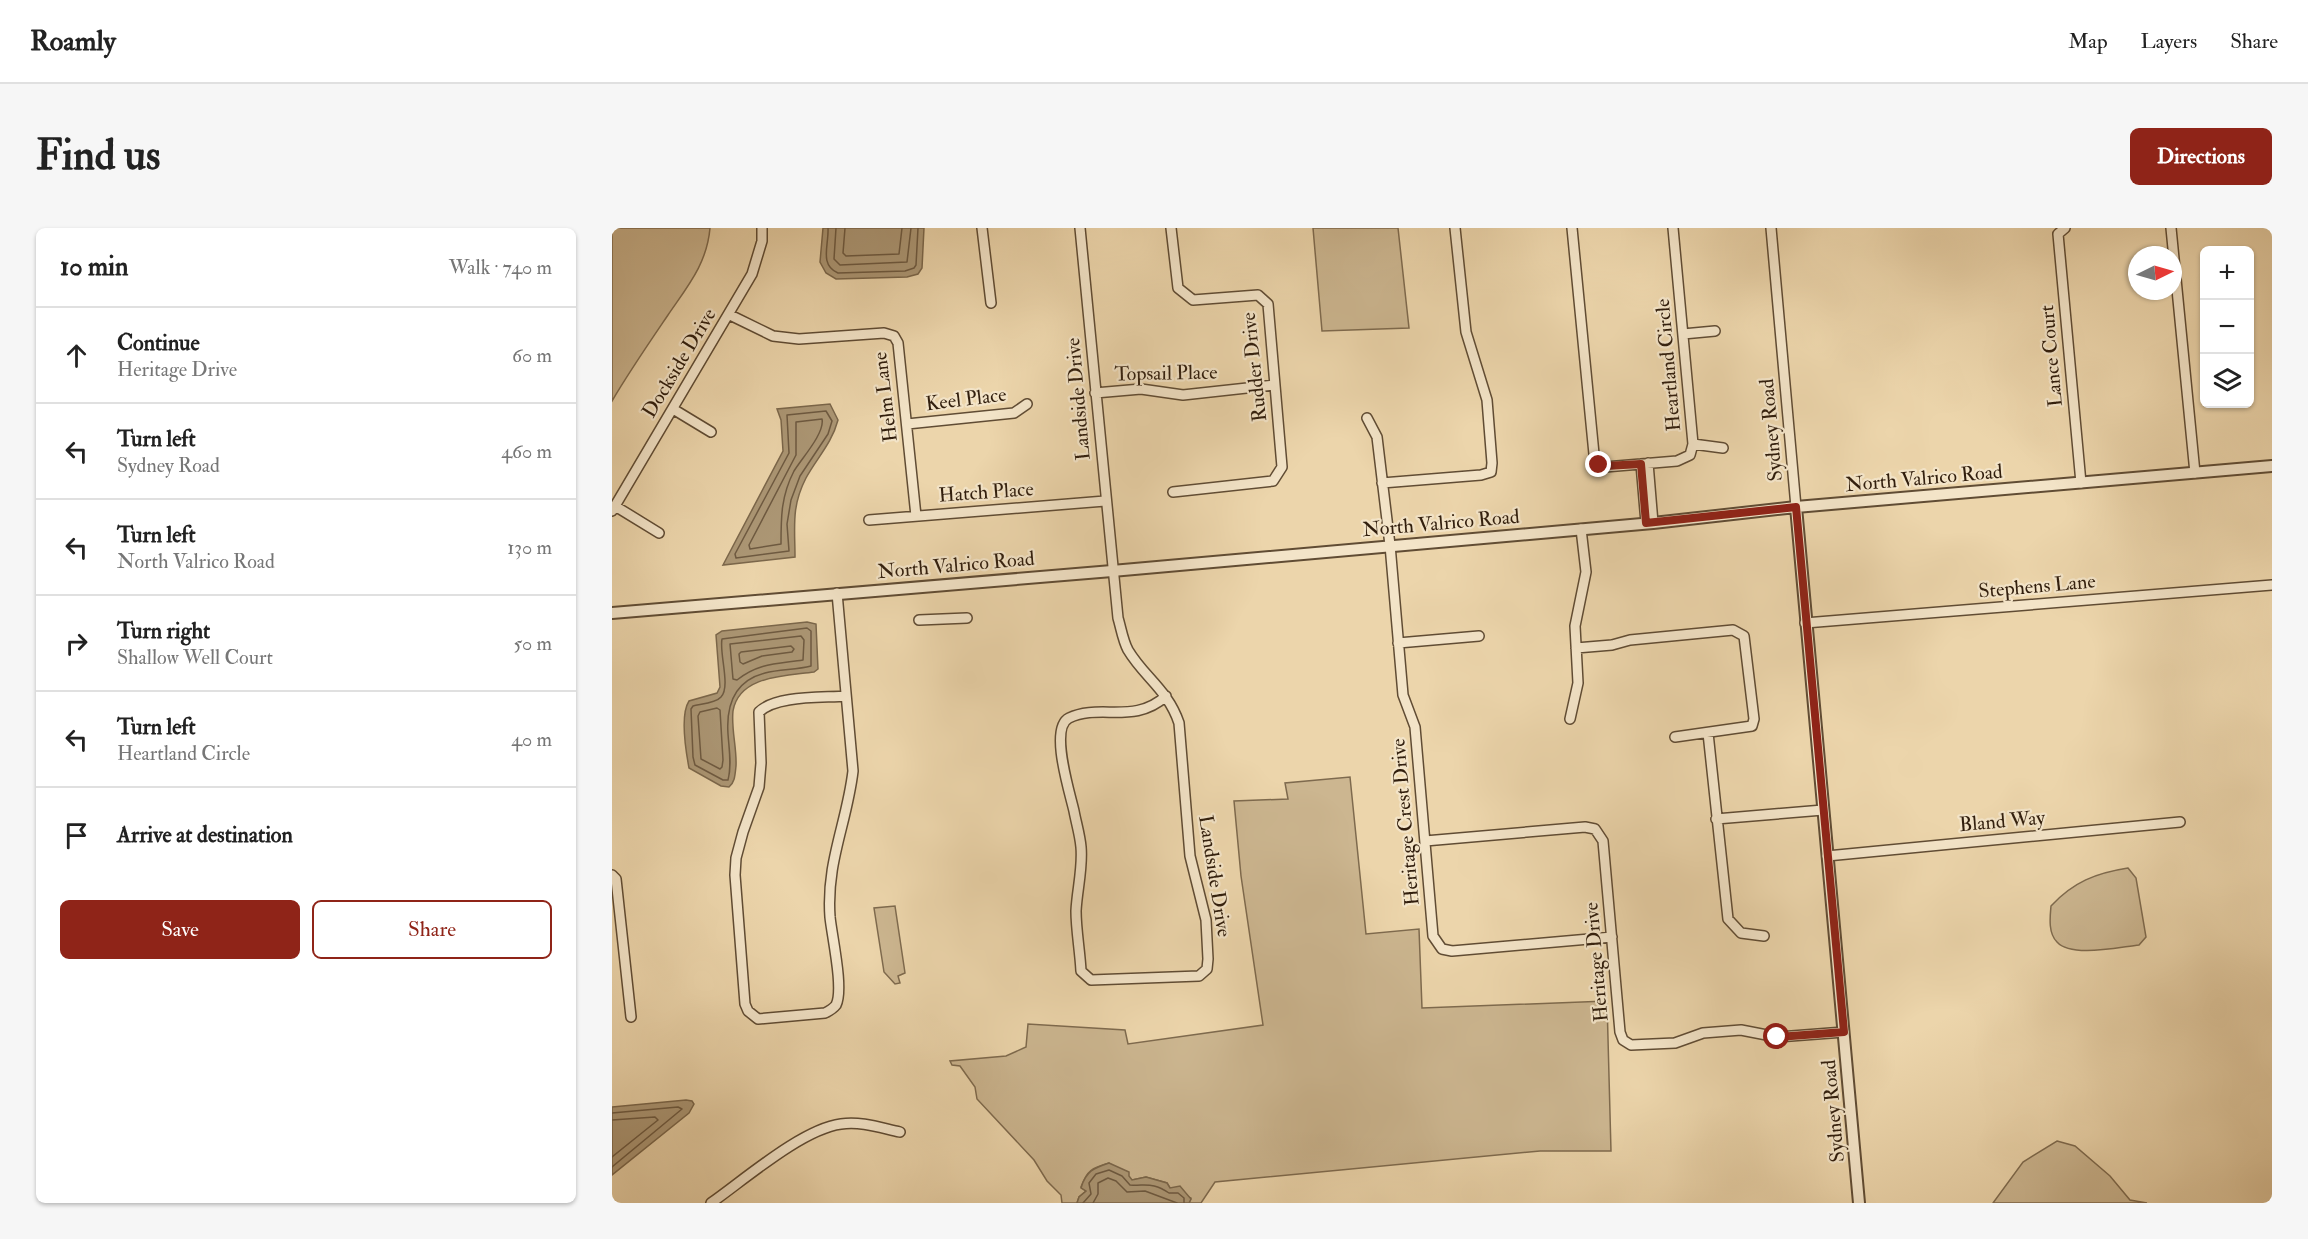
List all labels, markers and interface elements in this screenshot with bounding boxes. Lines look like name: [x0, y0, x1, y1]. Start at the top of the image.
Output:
text: Roamly: [30, 24, 116, 59]
text: Map: [2068, 28, 2108, 55]
text: Layers: [2141, 28, 2197, 55]
text: Share: [2230, 28, 2278, 55]
button: Directions: [2130, 128, 2272, 185]
text: Find us: [36, 130, 160, 182]
north arrow: [2128, 246, 2182, 300]
map controls: [2200, 246, 2254, 408]
button: +: [2200, 246, 2254, 300]
text: 10 min: [60, 251, 128, 283]
text: Walk · 740 m: [449, 255, 552, 280]
street label: Heartland Circle: [1650, 298, 1686, 432]
button: −: [2200, 300, 2254, 354]
street label: Dockside Drive: [636, 304, 722, 422]
street label: Lance Court: [2034, 304, 2068, 408]
street label: Rudder Drive: [1236, 311, 1272, 423]
text: Continue: [117, 329, 200, 357]
street label: Landside Drive: [1060, 337, 1096, 461]
icon: ahead: [60, 339, 93, 372]
text: 60 m: [512, 343, 552, 368]
street label: Helm Lane: [867, 350, 903, 444]
button: layers: [2200, 354, 2254, 408]
text: Heritage Drive: [117, 357, 237, 382]
street label: Topsail Place: [1114, 360, 1218, 387]
street label: Sydney Road: [1754, 378, 1788, 482]
street label: Keel Place: [924, 382, 1008, 416]
text: Turn left: [117, 425, 196, 453]
icon: left: [60, 435, 93, 468]
text: 460 m: [501, 439, 552, 464]
route end: [1585, 451, 1611, 477]
text: Sydney Road: [117, 453, 220, 478]
street label: North Valrico Road: [1844, 459, 2004, 497]
street label: Hatch Place: [938, 476, 1034, 508]
street label: North Valrico Road: [1361, 504, 1521, 542]
text: Turn left: [117, 521, 196, 549]
icon: left: [60, 531, 93, 564]
text: 130 m: [507, 535, 552, 560]
street label: North Valrico Road: [876, 546, 1036, 584]
text: North Valrico Road: [117, 549, 275, 574]
street label: Stephens Lane: [1977, 568, 2097, 605]
text: Turn right: [117, 617, 210, 645]
icon: right: [60, 627, 93, 660]
text: 50 m: [513, 631, 552, 656]
text: Shallow Well Court: [117, 645, 273, 670]
text: Turn left: [117, 713, 196, 741]
icon: left: [60, 723, 93, 756]
text: 40 m: [511, 727, 552, 752]
street label: Heritage Crest Drive: [1385, 737, 1425, 907]
text: Heartland Circle: [117, 741, 250, 766]
street label: Bland Way: [1958, 805, 2047, 837]
street label: Landside Drive: [1193, 813, 1237, 939]
icon: arrive: [60, 819, 93, 852]
text: Arrive at destination: [117, 821, 293, 849]
button: Save: [60, 900, 300, 959]
button: Share: [312, 900, 552, 959]
street label: Heritage Drive: [1578, 901, 1614, 1023]
route start: [1763, 1023, 1789, 1049]
street label: Sydney Road: [1816, 1059, 1850, 1163]

